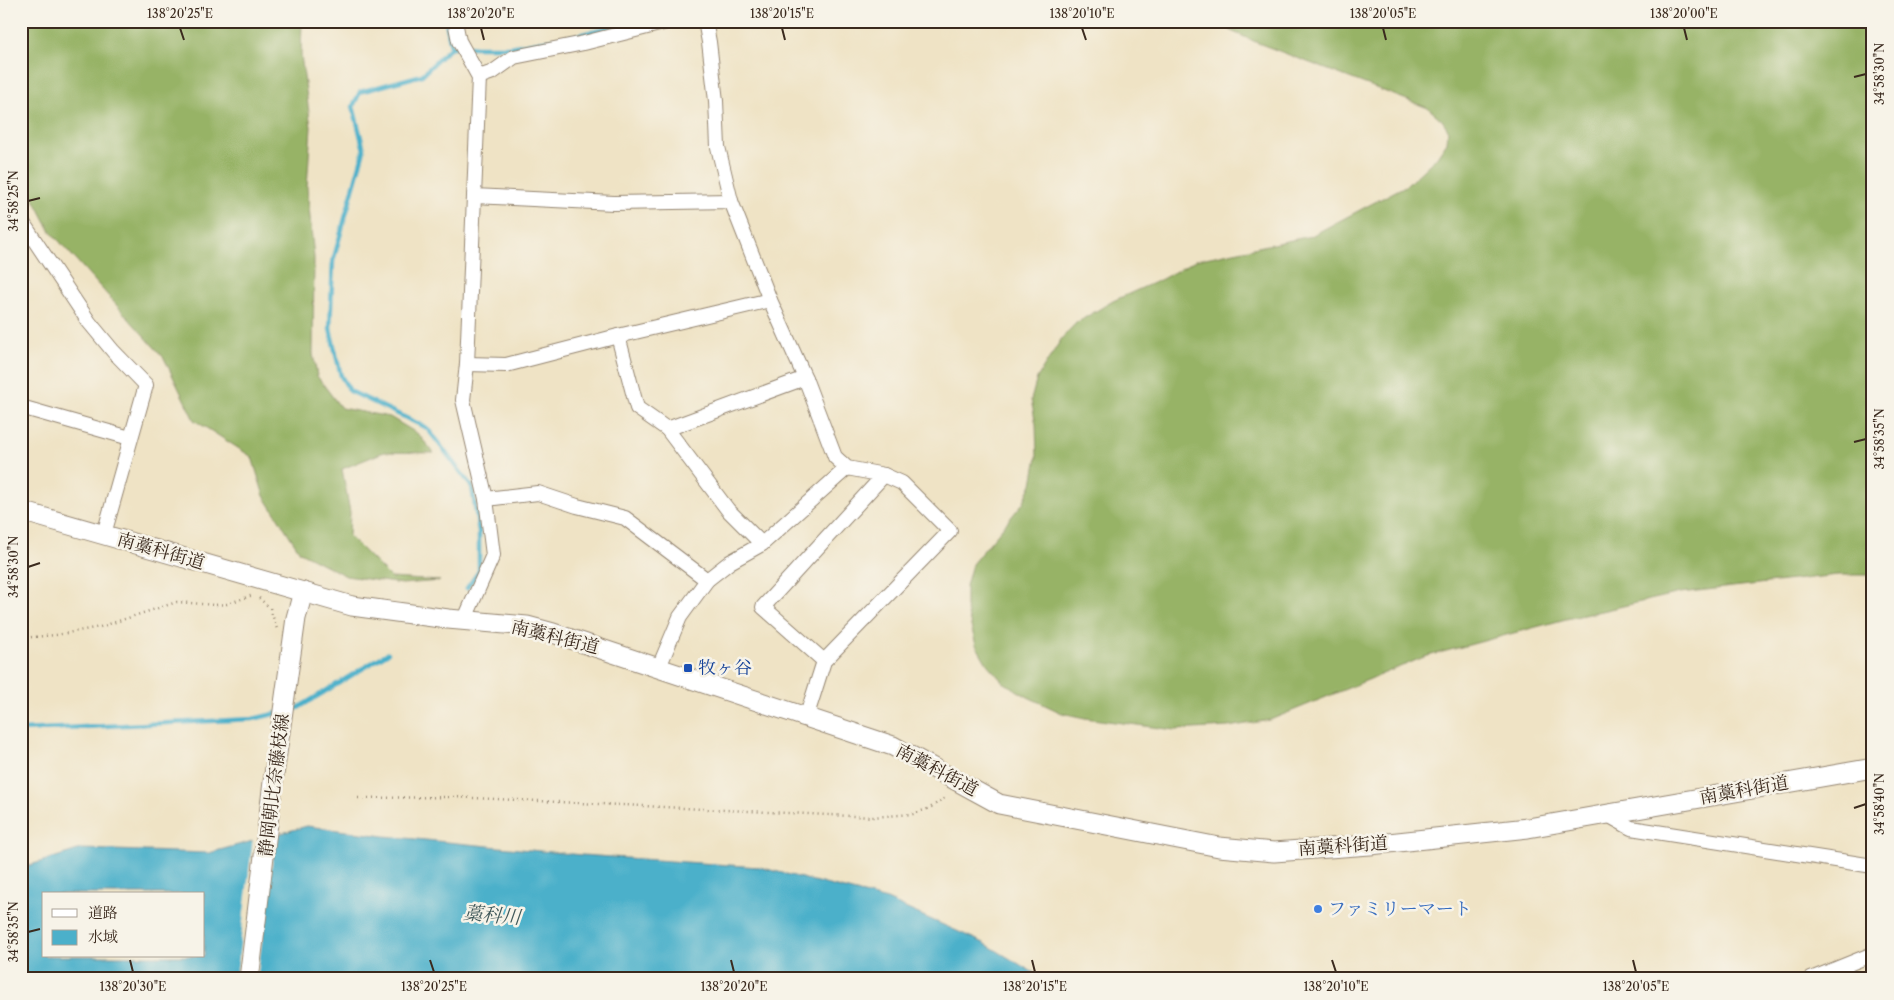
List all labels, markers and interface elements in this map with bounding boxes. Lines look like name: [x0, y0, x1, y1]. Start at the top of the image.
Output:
text: 138°20'25"E: [147, 6, 213, 21]
text: 138°20'20"E: [447, 6, 515, 21]
text: 138°20'15"E: [750, 6, 814, 21]
text: 138°20'10"E: [1049, 6, 1115, 21]
text: 138°20'05"E: [1350, 6, 1416, 21]
text: 138°20'00"E: [1650, 6, 1718, 21]
text: 34°58'30"N: [1872, 43, 1887, 105]
text: 34°58'25"N: [6, 170, 21, 232]
text: 34°58'35"N: [1872, 408, 1887, 470]
street label: 南藁科街道: [115, 528, 207, 574]
text: 34°58'30"N: [6, 536, 21, 598]
street label: 南藁科街道: [509, 615, 601, 659]
place label: 牧ヶ谷: [698, 657, 752, 679]
marker: 牧ヶ谷: [682, 662, 694, 674]
street label: 静岡朝比奈藤枝線: [254, 712, 294, 858]
street label: 南藁科街道: [892, 739, 982, 801]
street label: 南藁科街道: [1698, 771, 1790, 809]
text: 34°58'40"N: [1872, 773, 1887, 835]
street label: 南藁科街道: [1297, 832, 1389, 860]
legend: [42, 892, 205, 958]
place label: ファミリーマート: [1328, 898, 1472, 920]
text: 34°58'35"N: [6, 901, 21, 963]
water label: 藁科川: [463, 901, 523, 929]
text: 道路: [88, 903, 118, 922]
marker: ファミリーマート: [1312, 903, 1324, 915]
text: 水域: [88, 927, 118, 946]
text: 138°20'30"E: [100, 979, 166, 994]
text: 138°20'25"E: [401, 979, 467, 994]
text: 138°20'20"E: [700, 979, 768, 994]
text: 138°20'15"E: [1003, 979, 1067, 994]
text: 138°20'10"E: [1303, 979, 1369, 994]
text: 138°20'05"E: [1603, 979, 1669, 994]

